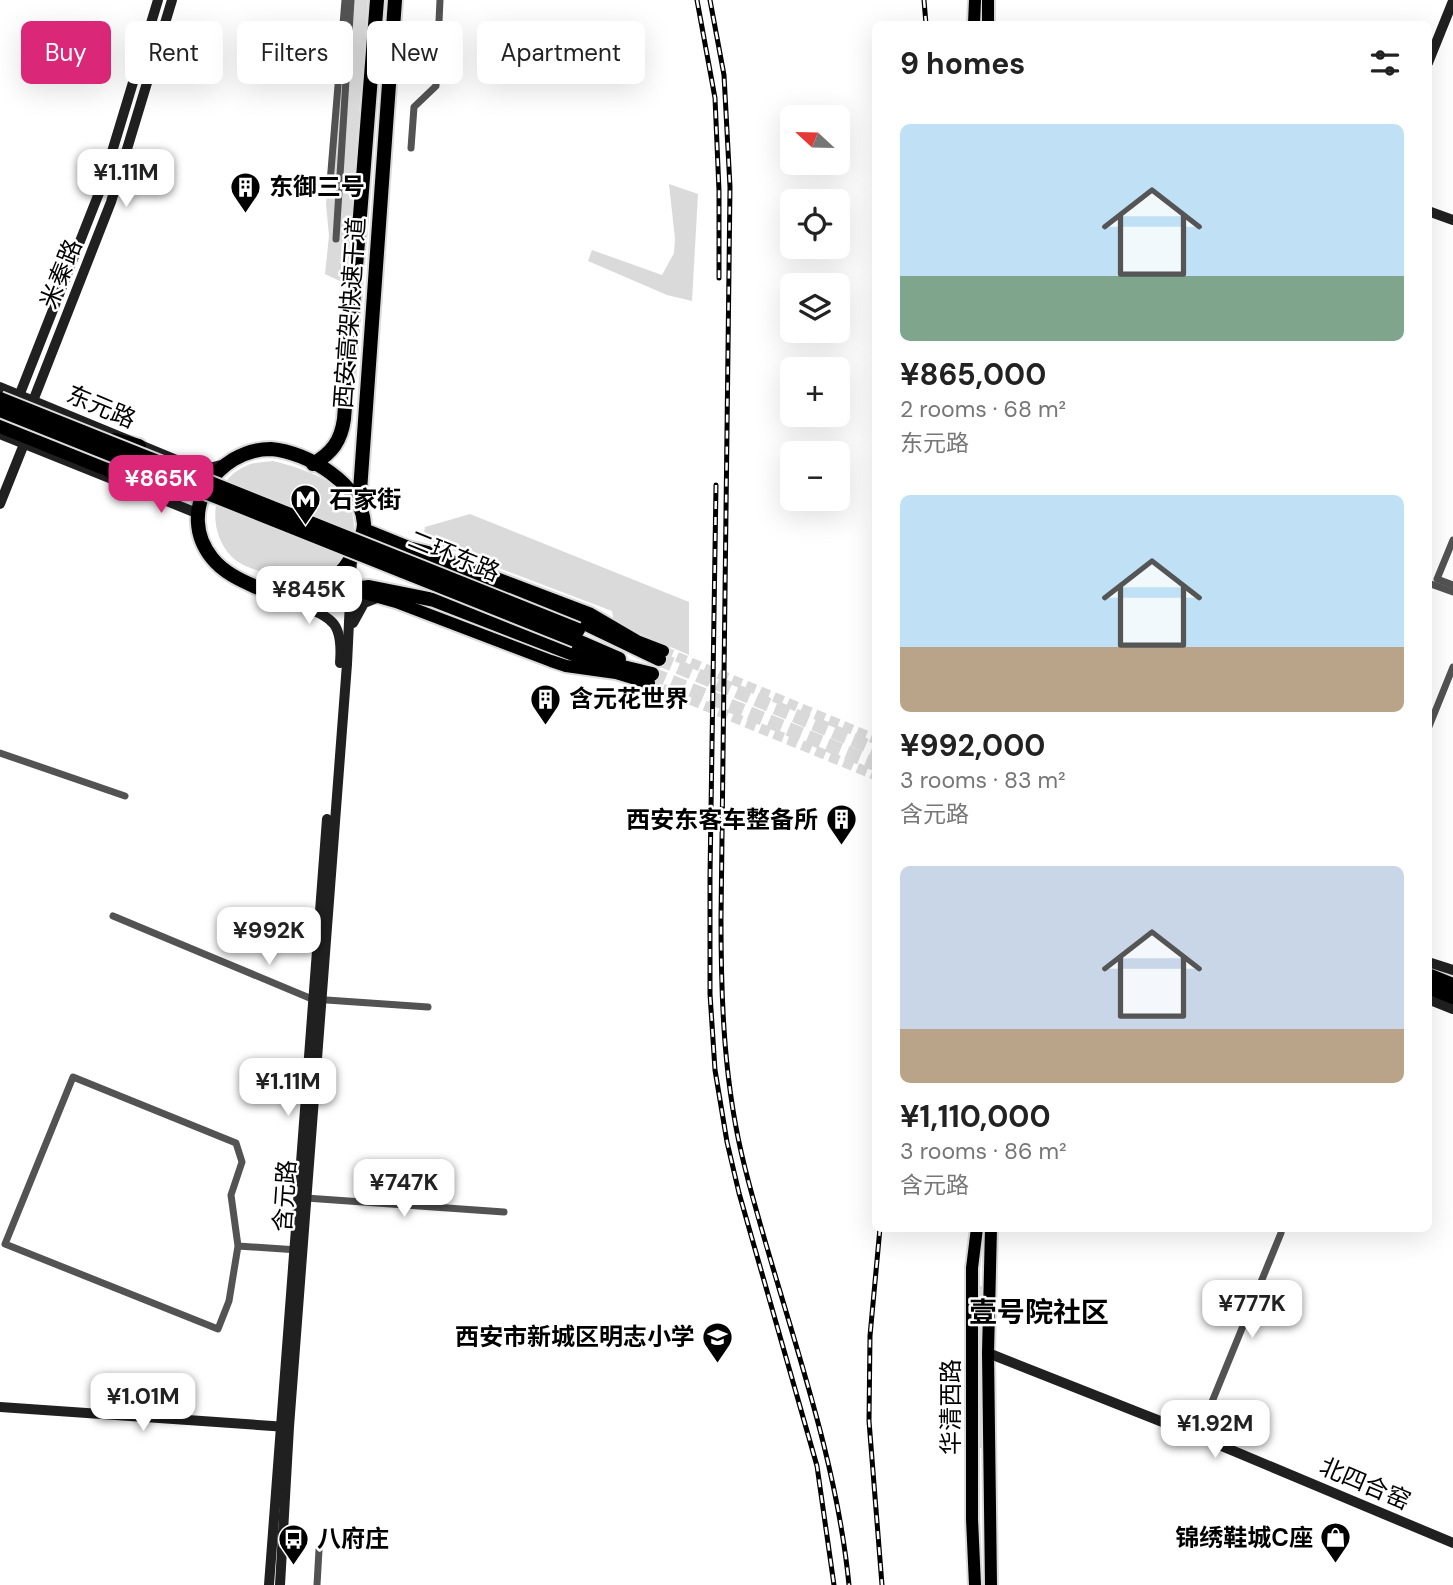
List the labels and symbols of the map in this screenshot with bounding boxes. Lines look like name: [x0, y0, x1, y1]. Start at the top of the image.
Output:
north arrow: [780, 105, 850, 175]
pin: ¥1.11M: [69, 150, 183, 209]
building icon: 东御三号: [229, 170, 263, 214]
place label: 东御三号: [269, 171, 365, 202]
street label: 西安高架快速干道: [327, 216, 372, 410]
street label: 米秦路: [33, 235, 88, 313]
street label: 东元路: [62, 378, 140, 435]
pin: ¥865K: [112, 456, 210, 515]
metro station icon: 石家街: [289, 483, 323, 527]
place label: 石家街: [329, 484, 401, 515]
street label: 二环东路: [404, 523, 504, 588]
pin: ¥845K: [260, 566, 358, 626]
building icon: 含元花世界: [529, 682, 563, 726]
place label: 含元花世界: [569, 683, 689, 714]
building icon: 西安东客车整备所: [824, 803, 858, 847]
place label: 西安东客车整备所: [626, 804, 818, 835]
pin: ¥992K: [220, 908, 318, 967]
pin: ¥1.11M: [231, 1058, 345, 1118]
street label: 含元路: [267, 1159, 302, 1233]
pin: ¥747K: [355, 1160, 453, 1219]
pin: ¥777K: [1203, 1280, 1301, 1340]
district label: 壹号院社区: [969, 1294, 1109, 1331]
school or university icon: 西安市新城区明志小学: [701, 1320, 735, 1364]
place label: 西安市新城区明志小学: [455, 1321, 695, 1352]
street label: 华清西路: [935, 1359, 966, 1455]
pin: ¥1.01M: [86, 1374, 200, 1433]
pin: ¥1.92M: [1158, 1400, 1272, 1460]
street label: 北四合窑: [1315, 1451, 1415, 1517]
shop icon: 锦绣鞋城C座: [1319, 1521, 1353, 1565]
bus stop icon: 八府庄: [277, 1522, 311, 1566]
place label: 锦绣鞋城C座: [1175, 1522, 1313, 1553]
place label: 八府庄: [317, 1523, 389, 1554]

